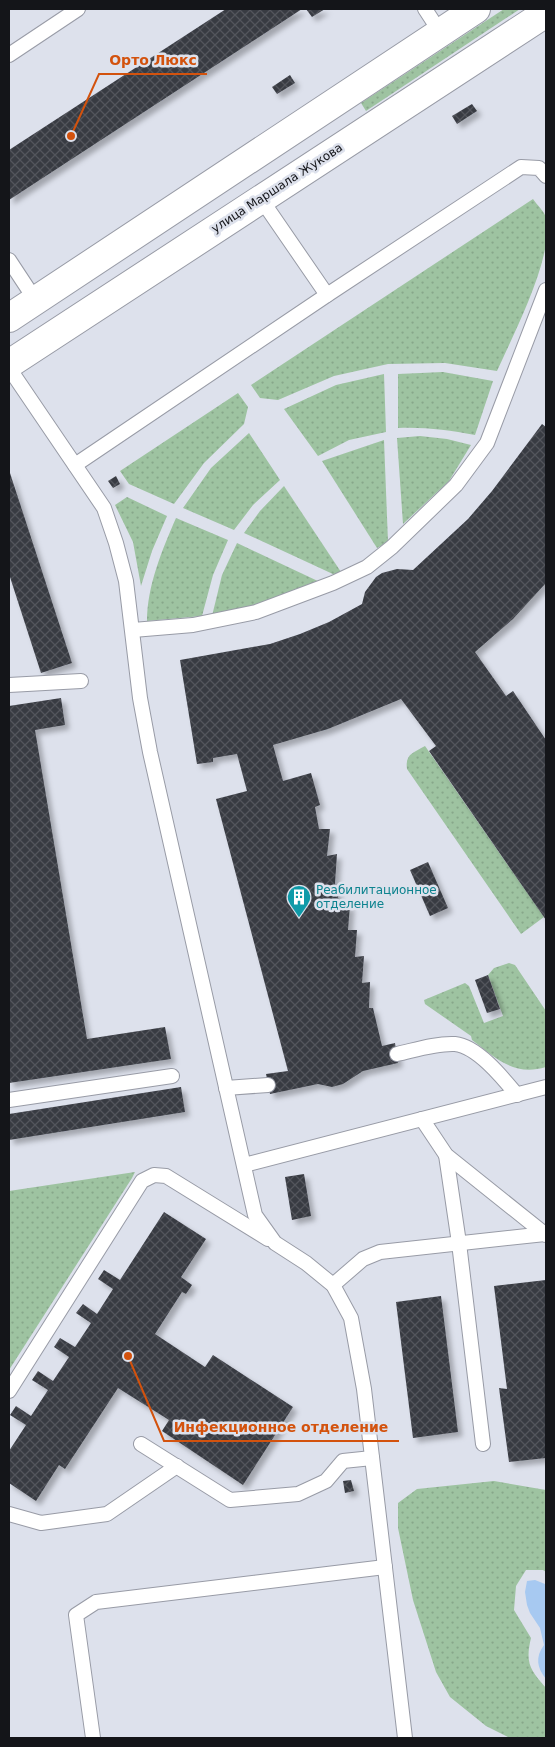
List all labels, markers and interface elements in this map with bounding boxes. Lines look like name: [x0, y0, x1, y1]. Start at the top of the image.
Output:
callout: Орто Люкс: [99, 45, 207, 74]
text: Орто Люкс: [109, 52, 197, 68]
street label: улица Маршала Жукова: [209, 140, 345, 236]
place label: Реабилитационное отделение: [316, 883, 437, 911]
building icon: Реабилитационное отделение: [286, 884, 312, 918]
callout: Инфекционное отделение: [164, 1412, 399, 1441]
text: Инфекционное отделение: [174, 1419, 388, 1435]

